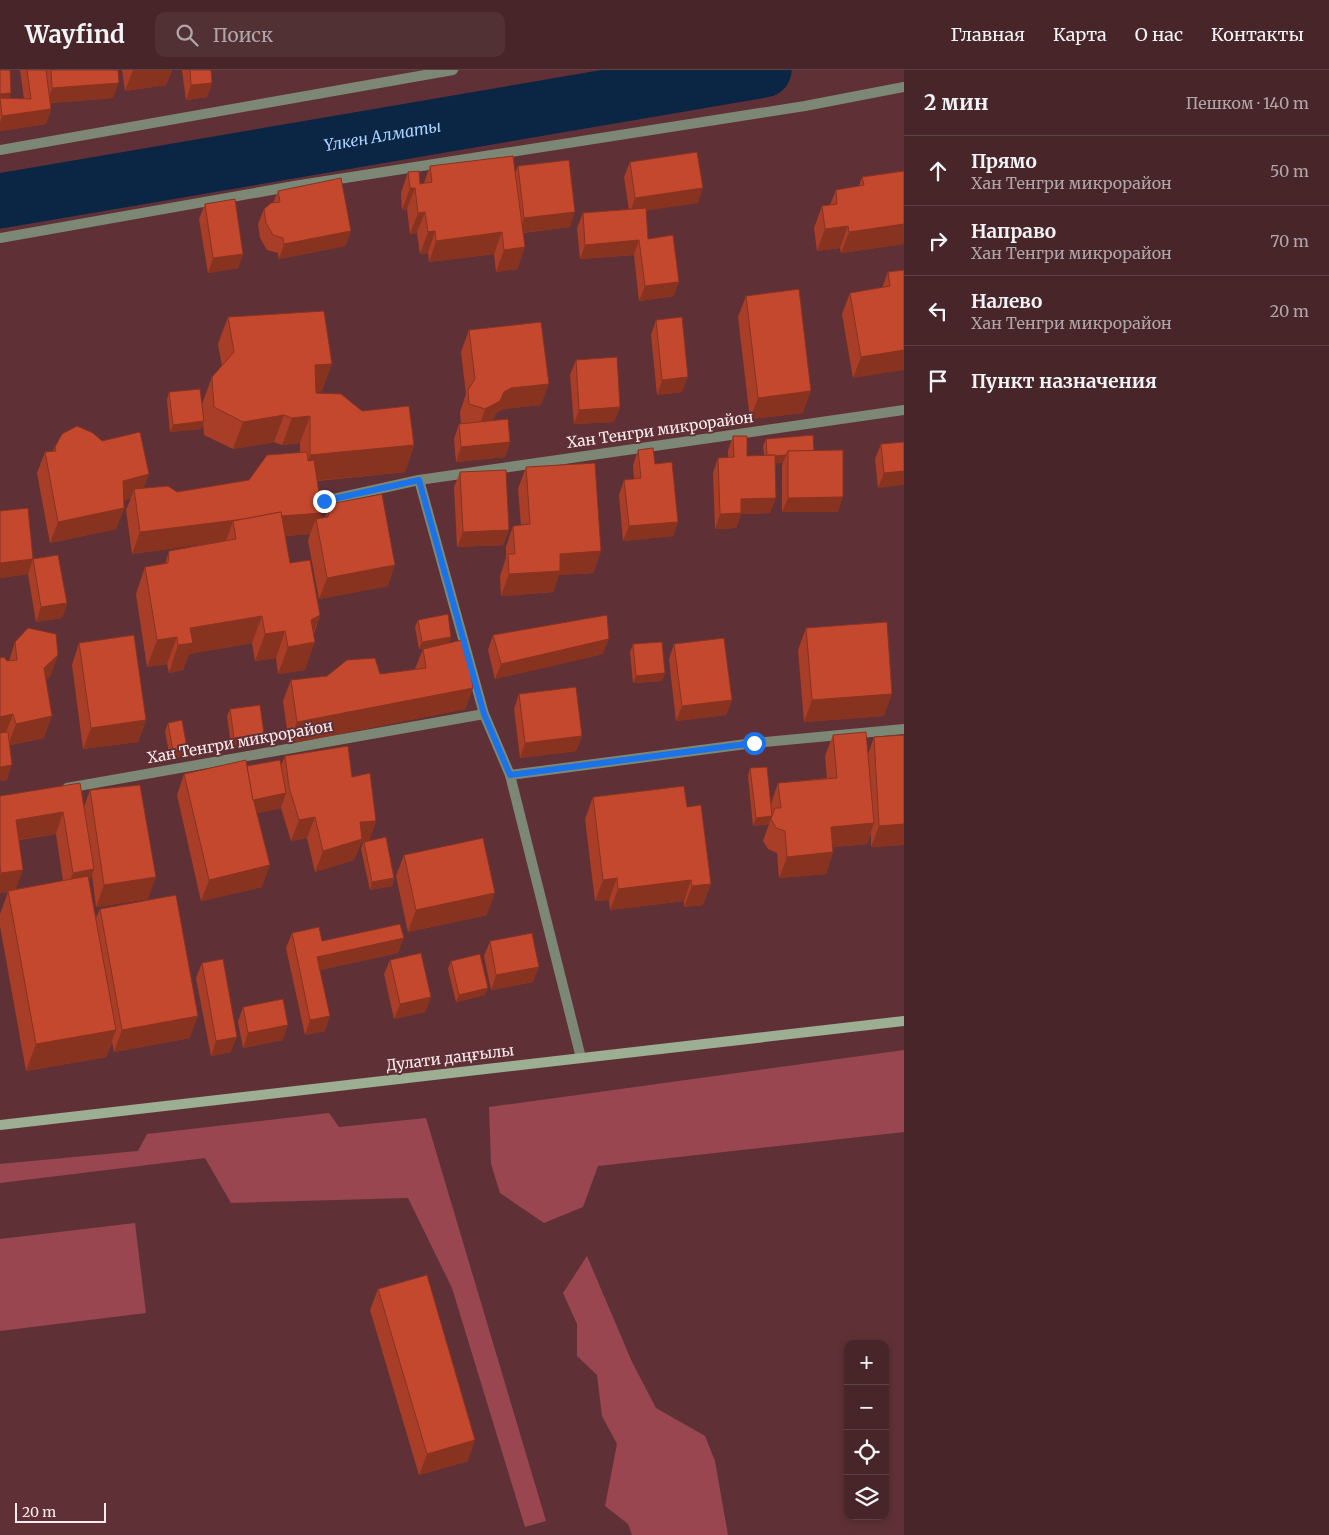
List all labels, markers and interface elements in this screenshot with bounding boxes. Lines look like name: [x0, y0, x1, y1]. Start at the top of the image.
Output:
search box: [155, 12, 505, 57]
text: Wayfind: [25, 19, 125, 50]
icon: search: [173, 21, 201, 49]
text: Поиск: [213, 23, 273, 47]
text: Главная: [950, 23, 1025, 46]
text: Карта: [1053, 23, 1107, 46]
text: О нас: [1135, 23, 1183, 46]
text: Контакты: [1211, 23, 1304, 46]
text: 2 мин: [924, 89, 988, 116]
text: Пешком · 140 m: [1186, 93, 1309, 113]
water label: Үлкен Алматы: [322, 116, 443, 155]
text: Прямо: [971, 149, 1037, 173]
icon: ahead: [924, 157, 952, 185]
text: 50 m: [1270, 161, 1309, 181]
text: Хан Тенгри микрорайон: [971, 173, 1172, 193]
text: Направо: [971, 219, 1056, 243]
icon: right: [924, 227, 952, 255]
text: 70 m: [1270, 231, 1309, 251]
text: Хан Тенгри микрорайон: [971, 243, 1172, 263]
text: Налево: [971, 289, 1042, 313]
icon: left: [924, 297, 952, 325]
text: 20 m: [1270, 301, 1309, 321]
text: Хан Тенгри микрорайон: [971, 313, 1172, 333]
icon: arrive: [924, 367, 952, 395]
text: Пункт назначения: [971, 369, 1157, 393]
street label: Хан Тенгри микрорайон: [565, 407, 755, 452]
route end: [313, 490, 336, 513]
street label: Хан Тенгри микрорайон: [146, 716, 334, 767]
route start: [743, 732, 766, 755]
street label: Дулати даңғылы: [385, 1040, 515, 1075]
map controls: [844, 1340, 889, 1520]
button: +: [844, 1340, 889, 1385]
button: −: [844, 1385, 889, 1430]
button: locate: [844, 1430, 889, 1475]
button: layers: [844, 1475, 889, 1520]
scale bar: [15, 1500, 106, 1523]
text: 20 m: [22, 1503, 56, 1521]

